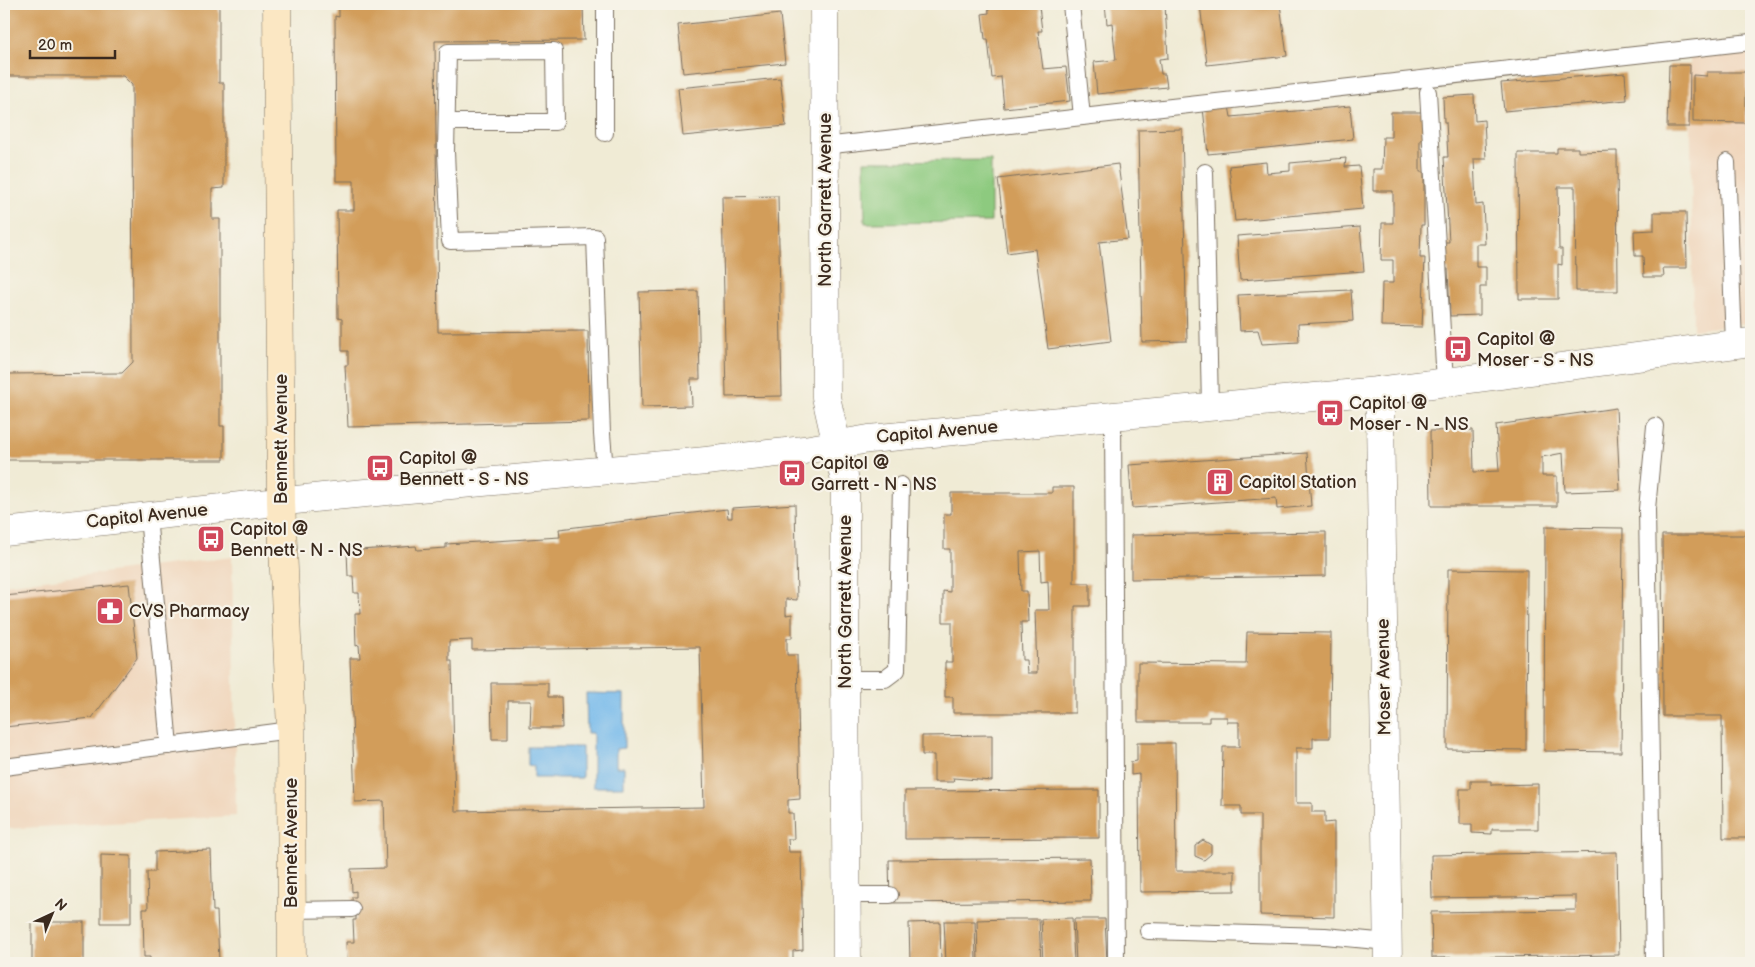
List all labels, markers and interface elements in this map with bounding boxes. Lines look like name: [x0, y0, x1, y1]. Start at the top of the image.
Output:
scale bar: [30, 28, 115, 60]
text: 20 m: [38, 36, 72, 55]
street label: North Garrett Avenue: [815, 113, 836, 287]
place label: Capitol @ Moser - S - NS: [1477, 329, 1594, 371]
bus stop icon: Capitol @ Moser - S - NS: [1443, 334, 1473, 364]
street label: Bennett Avenue: [271, 374, 292, 504]
place label: Capitol @ Moser - N - NS: [1349, 393, 1469, 435]
bus stop icon: Capitol @ Moser - N - NS: [1315, 398, 1345, 428]
street label: Capitol Avenue: [875, 416, 999, 448]
place label: Capitol @ Bennett - S - NS: [399, 448, 529, 490]
bus stop icon: Capitol @ Bennett - S - NS: [365, 453, 395, 483]
place label: Capitol @ Garrett - N - NS: [811, 453, 937, 495]
bus stop icon: Capitol @ Garrett - N - NS: [777, 458, 807, 488]
building icon: Capitol Station: [1205, 467, 1235, 497]
place label: Capitol Station: [1239, 472, 1357, 493]
street label: Capitol Avenue: [85, 499, 209, 533]
street label: North Garrett Avenue: [835, 515, 856, 689]
place label: Capitol @ Bennett - N - NS: [230, 519, 363, 561]
bus stop icon: Capitol @ Bennett - N - NS: [196, 524, 226, 554]
pharmacy icon: CVS Pharmacy: [95, 596, 125, 626]
place label: CVS Pharmacy: [129, 601, 250, 622]
street label: Moser Avenue: [1372, 618, 1396, 736]
street label: Bennett Avenue: [281, 778, 302, 908]
north arrow: [28, 890, 78, 940]
text: N: [51, 895, 70, 915]

